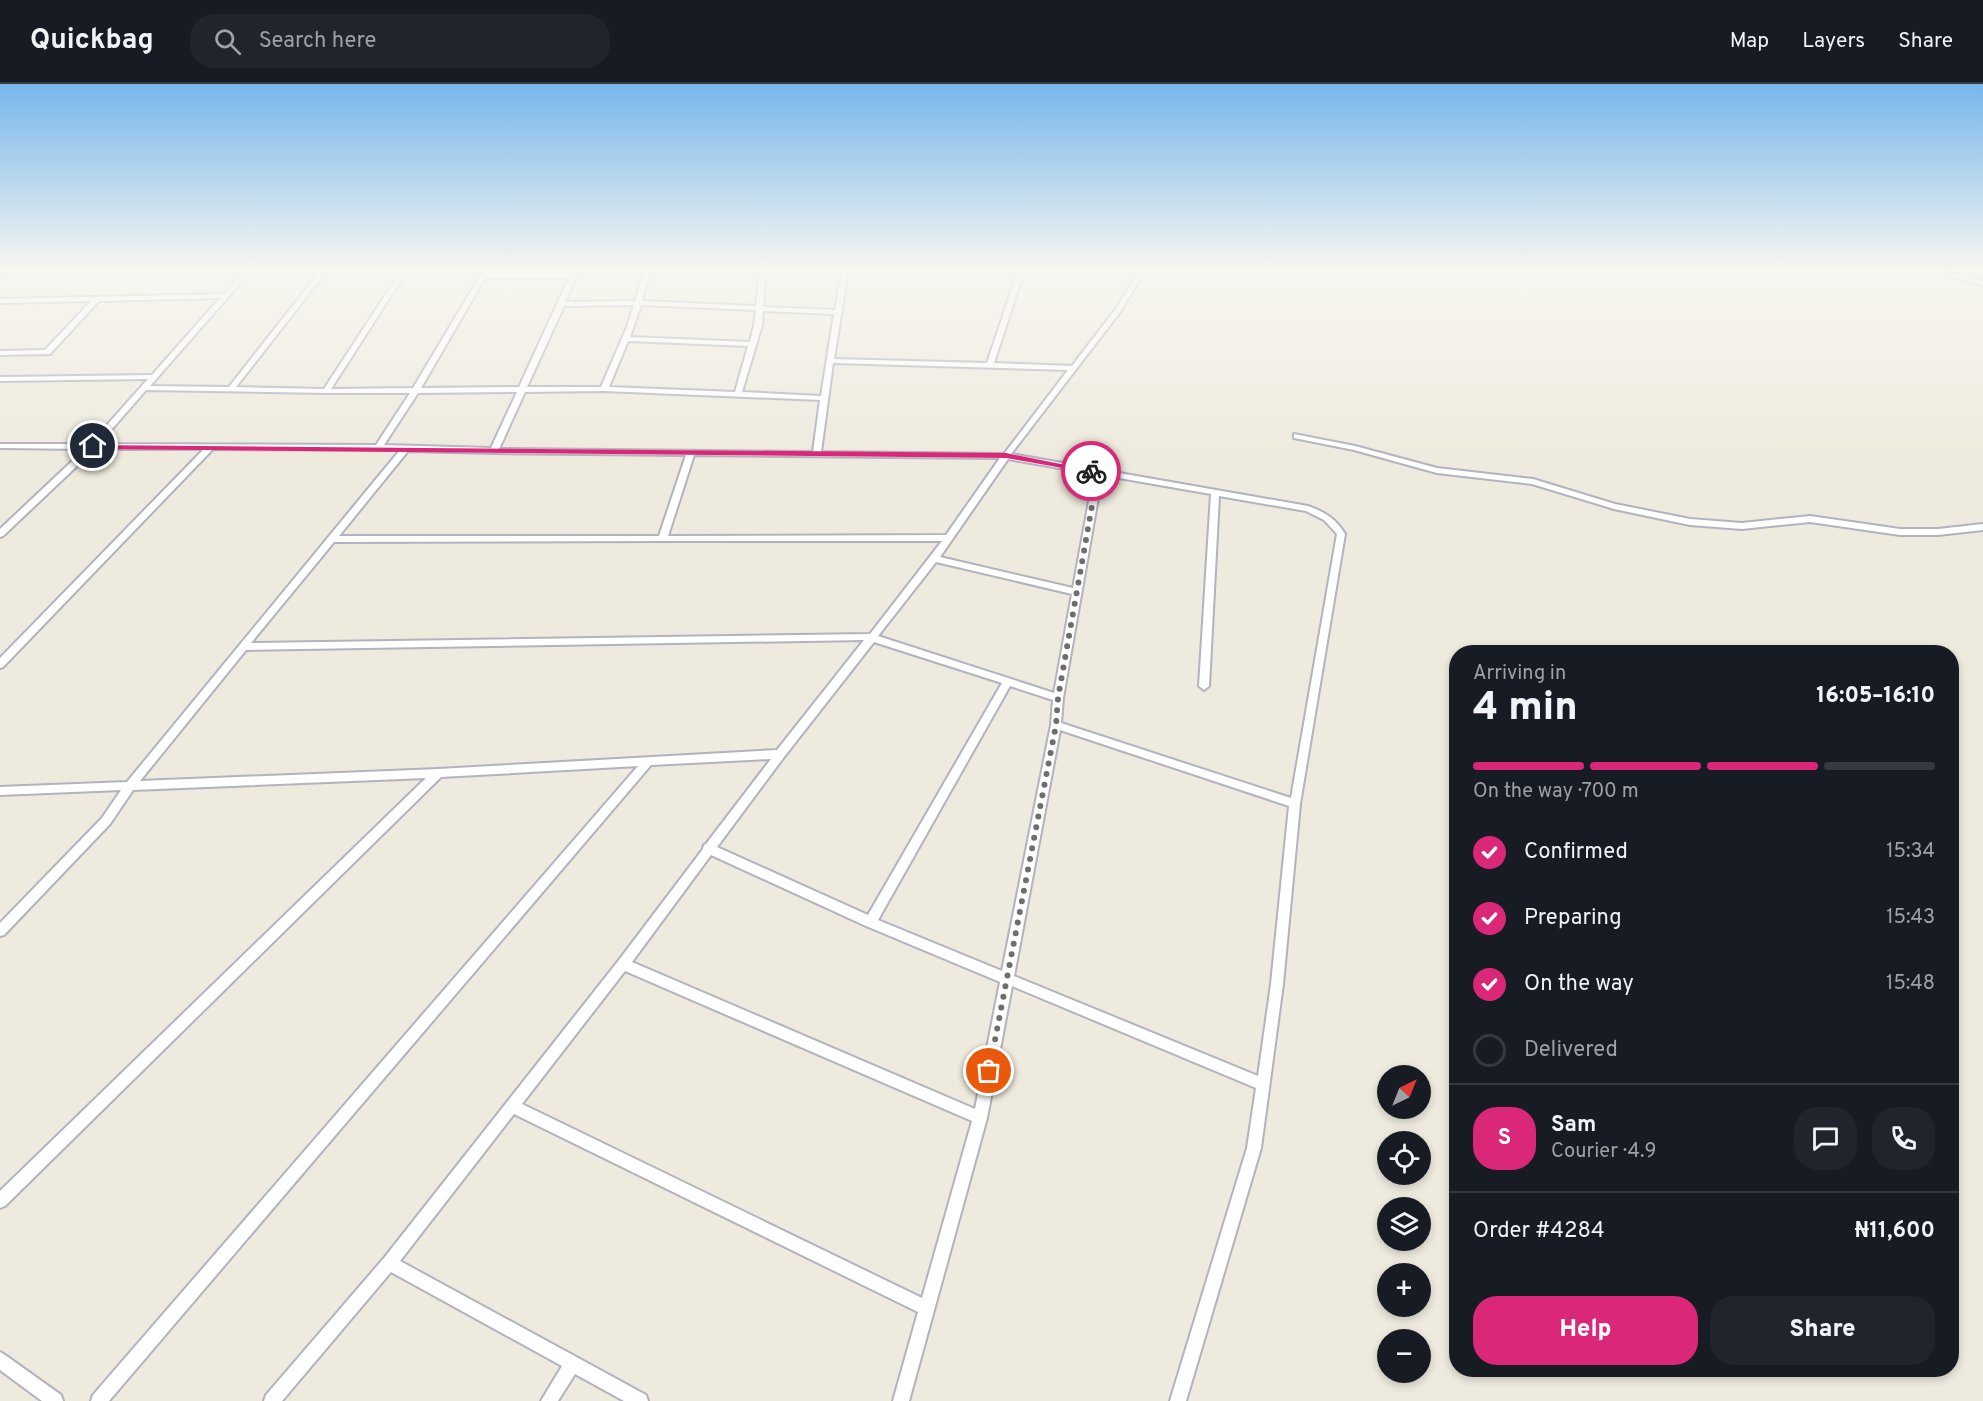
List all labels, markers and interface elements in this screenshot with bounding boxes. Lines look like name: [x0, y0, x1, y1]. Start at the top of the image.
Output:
search box: [190, 14, 610, 68]
text: Quickbag: [30, 23, 154, 59]
icon: search: [211, 25, 244, 58]
text: Search here: [259, 28, 376, 55]
text: Map: [1730, 28, 1769, 55]
text: Layers: [1802, 28, 1865, 55]
text: Share: [1898, 28, 1953, 55]
pin: [67, 420, 118, 471]
icon: home: [76, 429, 109, 462]
courier: [1061, 441, 1121, 501]
icon: bike: [1075, 455, 1108, 488]
text: Arriving in: [1473, 661, 1566, 687]
text: 16:05–16:10: [1816, 683, 1935, 710]
text: 4 min: [1473, 685, 1578, 734]
text: On the way · 700 m: [1473, 779, 1639, 805]
icon: check: [1473, 836, 1506, 869]
text: Confirmed: [1524, 839, 1628, 866]
text: 15:34: [1886, 839, 1935, 865]
icon: check: [1473, 902, 1506, 935]
text: Preparing: [1524, 905, 1622, 932]
text: 15:43: [1886, 905, 1935, 931]
icon: check: [1473, 968, 1506, 1001]
text: On the way: [1524, 971, 1634, 998]
text: 15:48: [1886, 971, 1935, 997]
text: Delivered: [1524, 1037, 1618, 1064]
pin: [963, 1045, 1014, 1096]
icon: bag: [972, 1054, 1005, 1087]
north arrow: [1377, 1065, 1431, 1119]
map controls: [1377, 1065, 1431, 1383]
button: chat: [1794, 1107, 1857, 1170]
button: phone: [1872, 1107, 1935, 1170]
text: Sam: [1551, 1112, 1596, 1139]
text: S: [1498, 1125, 1511, 1152]
button: locate: [1377, 1131, 1431, 1185]
text: Courier · 4.9: [1551, 1139, 1656, 1165]
button: layers: [1377, 1197, 1431, 1251]
text: Order #4284: [1473, 1218, 1605, 1245]
text: ₦11,600: [1854, 1218, 1935, 1245]
button: +: [1377, 1263, 1431, 1317]
button: Help: [1473, 1296, 1698, 1365]
button: Share: [1710, 1296, 1935, 1365]
button: −: [1377, 1329, 1431, 1383]

